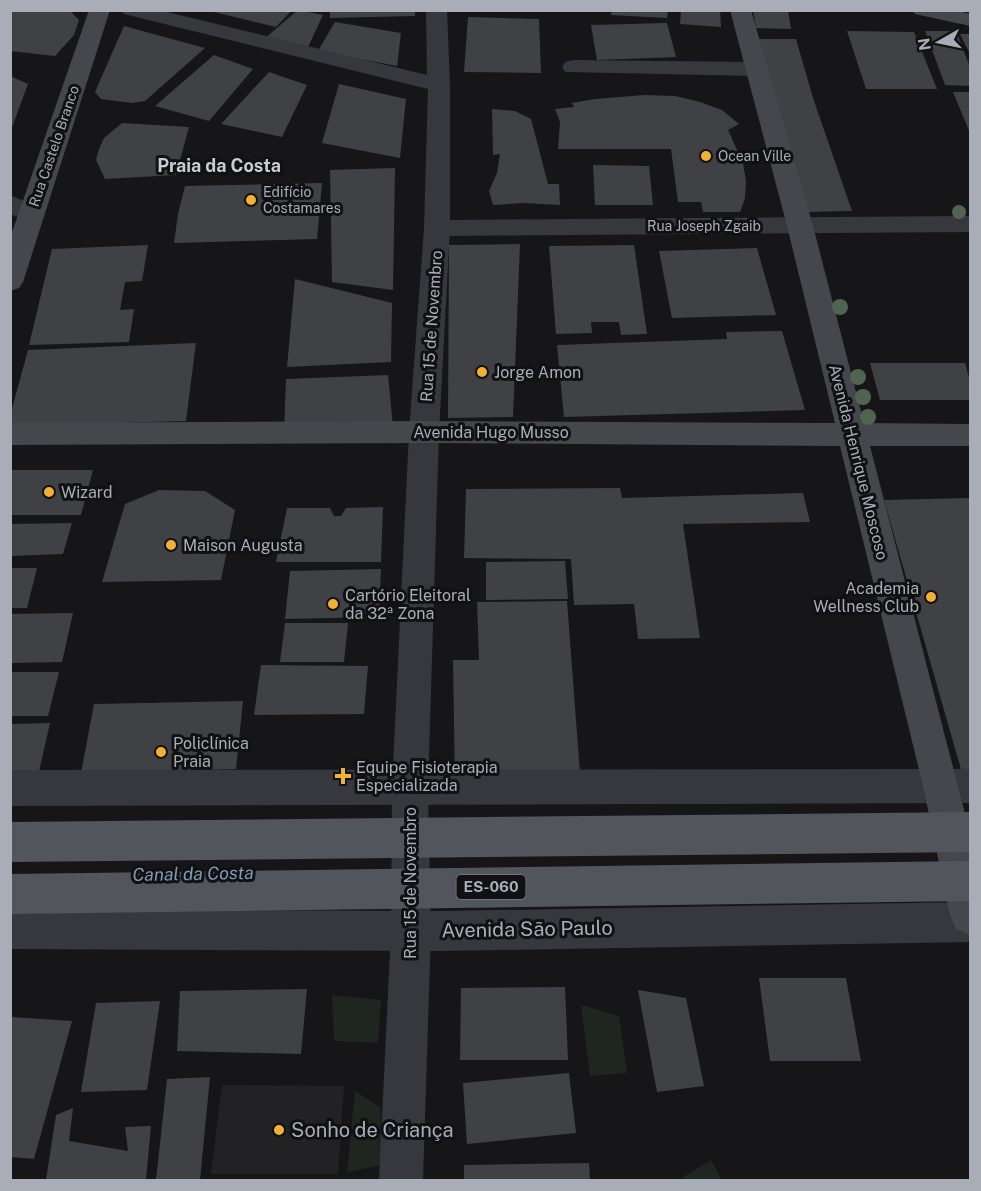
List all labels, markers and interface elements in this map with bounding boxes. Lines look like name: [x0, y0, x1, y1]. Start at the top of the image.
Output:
north arrow: [909, 12, 969, 72]
text: N: [914, 37, 935, 52]
street label: Rua Castelo Branco: [26, 83, 82, 209]
place label: Ocean Ville: [718, 148, 791, 164]
marker: Ocean Ville: [699, 149, 713, 163]
district label: Praia da Costa: [157, 155, 281, 176]
place label: Edifício Costamares: [263, 184, 341, 216]
marker: Edifício Costamares: [244, 193, 258, 207]
street label: Rua Joseph Zgaib: [647, 218, 761, 234]
street label: Rua 15 de Novembro: [417, 250, 446, 402]
street label: Avenida Henrique Moscoso: [825, 362, 892, 562]
place label: Jorge Amon: [494, 363, 581, 382]
marker: Jorge Amon: [475, 365, 489, 379]
street label: Avenida Hugo Musso: [413, 423, 569, 442]
place label: Wizard: [61, 483, 113, 502]
marker: Wizard: [42, 485, 56, 499]
place label: Maison Augusta: [183, 536, 303, 555]
marker: Maison Augusta: [164, 538, 178, 552]
place label: Academia Wellness Club: [813, 579, 919, 616]
place label: Cartório Eleitoral da 32ª Zona: [345, 586, 471, 623]
marker: Academia Wellness Club: [924, 590, 938, 604]
marker: Cartório Eleitoral da 32ª Zona: [326, 597, 340, 611]
place label: Policlínica Praia: [173, 734, 249, 771]
marker: Policlínica Praia: [154, 745, 168, 759]
place label: Equipe Fisioterapia Especializada: [356, 758, 498, 795]
marker: Equipe Fisioterapia Especializada: [334, 767, 352, 785]
street label: Rua 15 de Novembro: [401, 807, 420, 959]
water label: Canal da Costa: [132, 862, 254, 885]
road number: ES-060: [456, 875, 526, 899]
street label: Avenida São Paulo: [441, 916, 613, 942]
place label: Sonho de Criança: [291, 1118, 453, 1142]
marker: Sonho de Criança: [272, 1123, 286, 1137]

